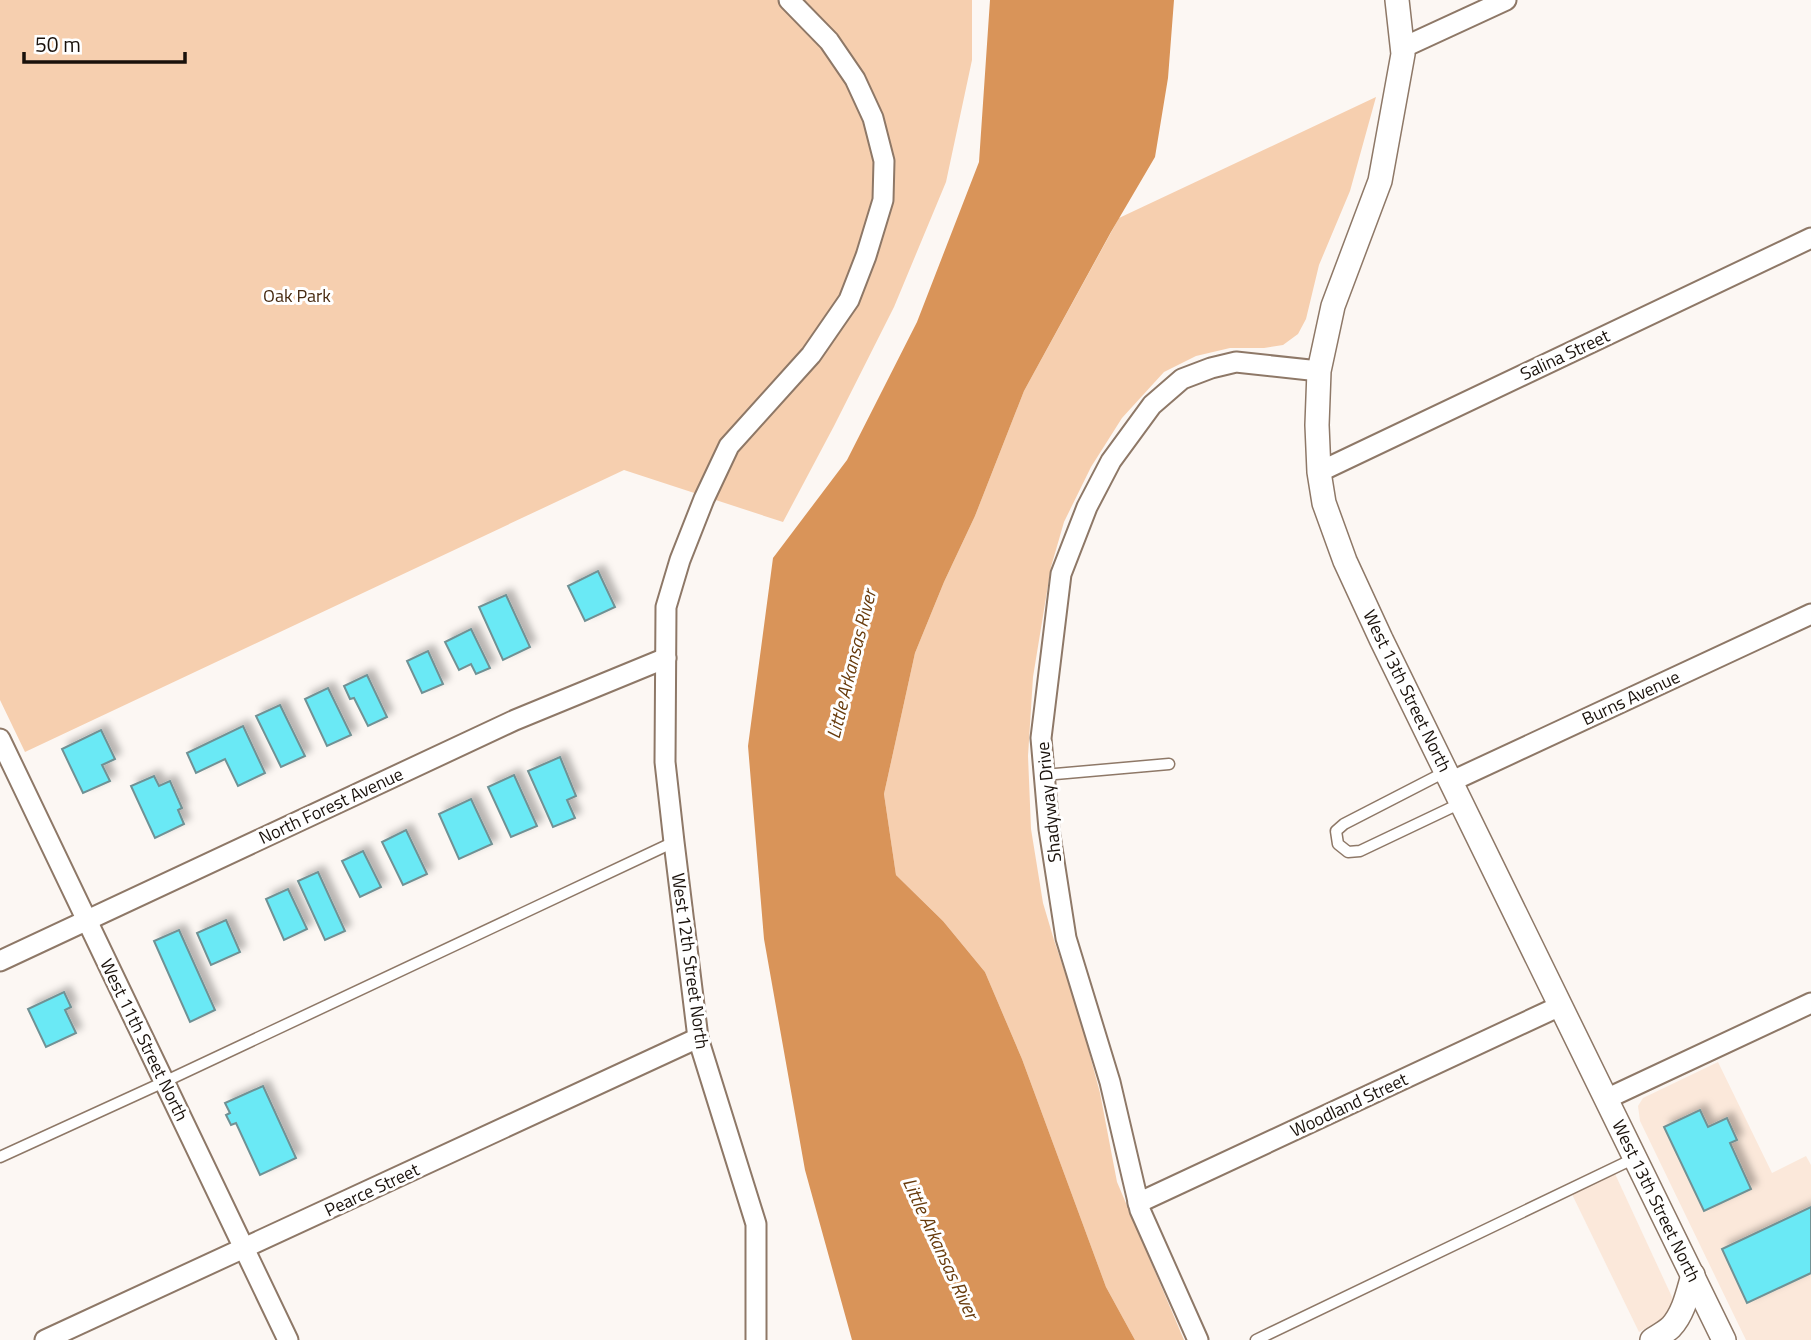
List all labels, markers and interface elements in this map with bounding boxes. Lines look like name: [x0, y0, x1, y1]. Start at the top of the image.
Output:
scale bar: [24, 21, 186, 65]
text: 50 m: [35, 28, 81, 60]
park label: Oak Park: [263, 282, 331, 309]
street label: Salina Street: [1516, 322, 1615, 387]
water label: Little Arkansas River: [818, 584, 884, 741]
street label: West 13th Street North: [1356, 605, 1459, 777]
street label: Burns Avenue: [1577, 663, 1684, 732]
street label: Shadyway Drive: [1029, 740, 1068, 864]
street label: North Forest Avenue: [254, 760, 407, 851]
street label: West 12th Street North: [665, 871, 716, 1051]
street label: West 11th Street North: [93, 954, 196, 1126]
street label: Woodland Street: [1286, 1065, 1413, 1144]
street label: West 13th Street North: [1605, 1115, 1708, 1287]
street label: Pearce Street: [320, 1155, 424, 1223]
water label: Little Arkansas River: [896, 1172, 988, 1325]

